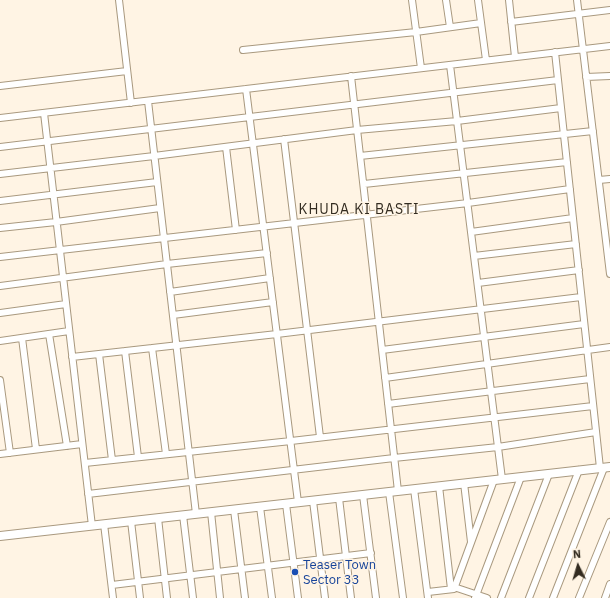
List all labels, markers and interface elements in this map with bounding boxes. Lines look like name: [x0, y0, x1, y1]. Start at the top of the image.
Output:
district label: KHUDA KI BASTI: [299, 202, 419, 218]
north arrow: [558, 546, 598, 586]
text: N: [572, 547, 582, 561]
place label: Teaser Town Sector 33: [303, 557, 376, 588]
marker: Teaser Town Sector 33: [290, 567, 300, 577]

